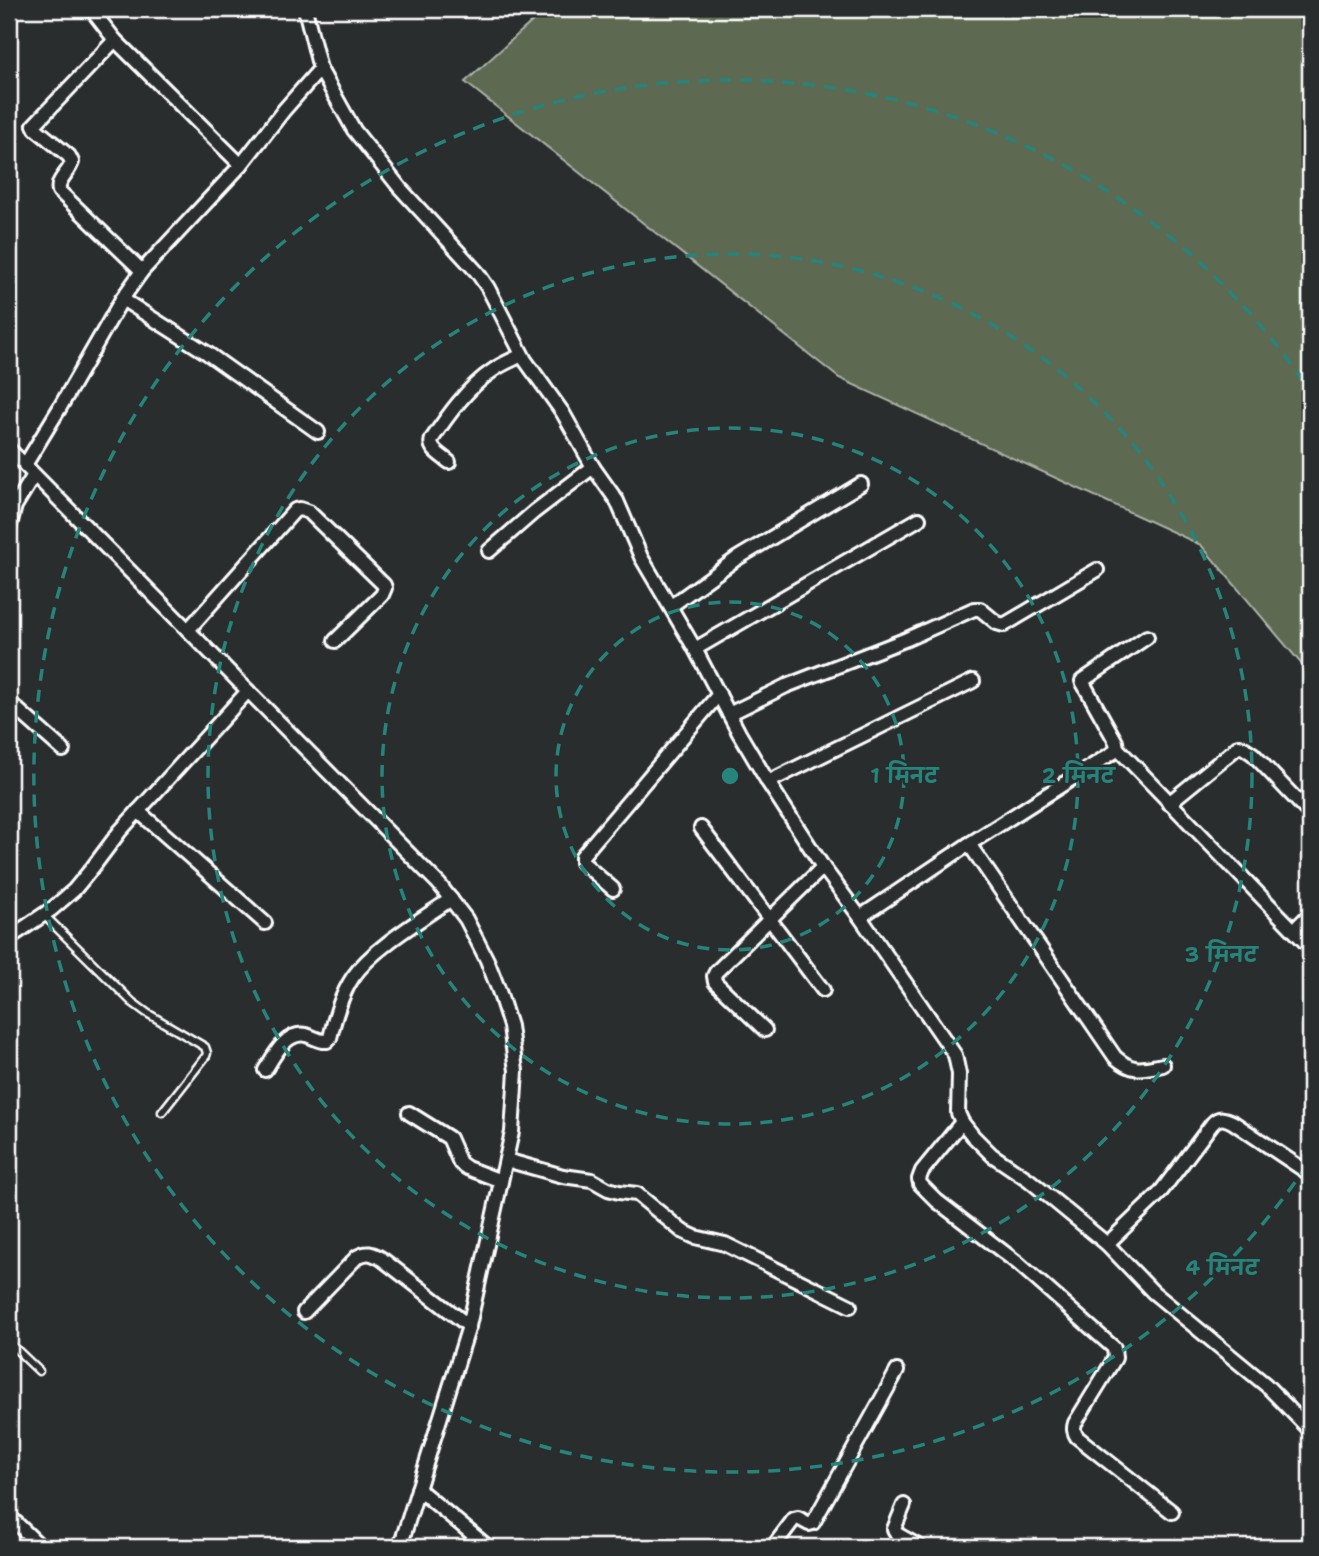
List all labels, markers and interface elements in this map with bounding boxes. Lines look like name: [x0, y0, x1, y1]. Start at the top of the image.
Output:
text: 1 मिनट: [870, 760, 940, 790]
text: 2 मिनट: [1042, 760, 1117, 790]
centre of rings: [718, 764, 742, 788]
text: 3 मिनट: [1185, 939, 1260, 969]
text: 4 मिनट: [1186, 1252, 1261, 1282]

